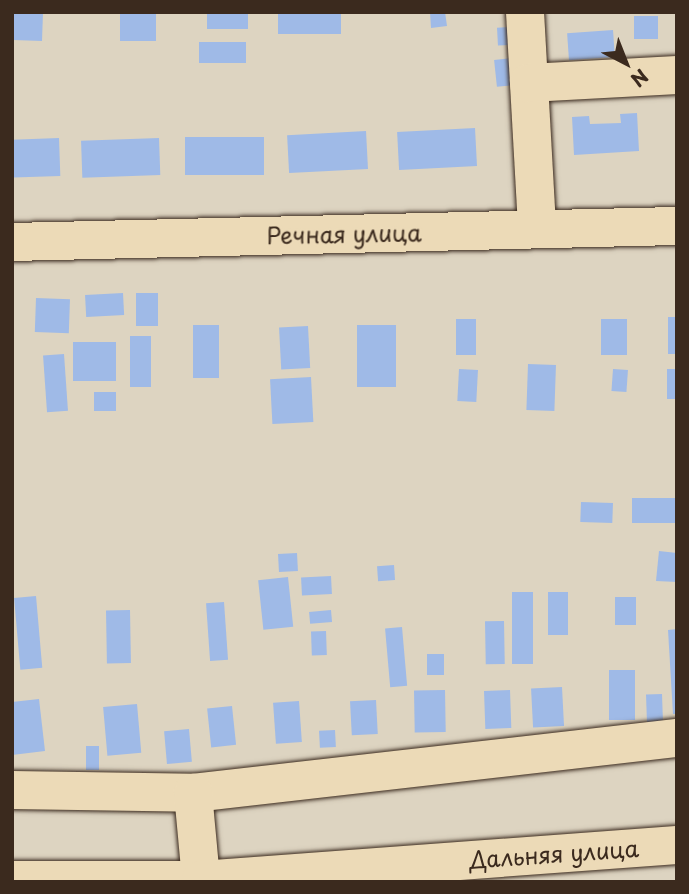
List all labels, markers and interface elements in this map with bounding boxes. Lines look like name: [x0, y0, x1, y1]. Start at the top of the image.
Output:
north arrow: [591, 28, 661, 98]
text: N: [625, 63, 655, 94]
street label: Речная улица: [266, 219, 422, 249]
street label: Дальняя улица: [468, 834, 640, 874]

